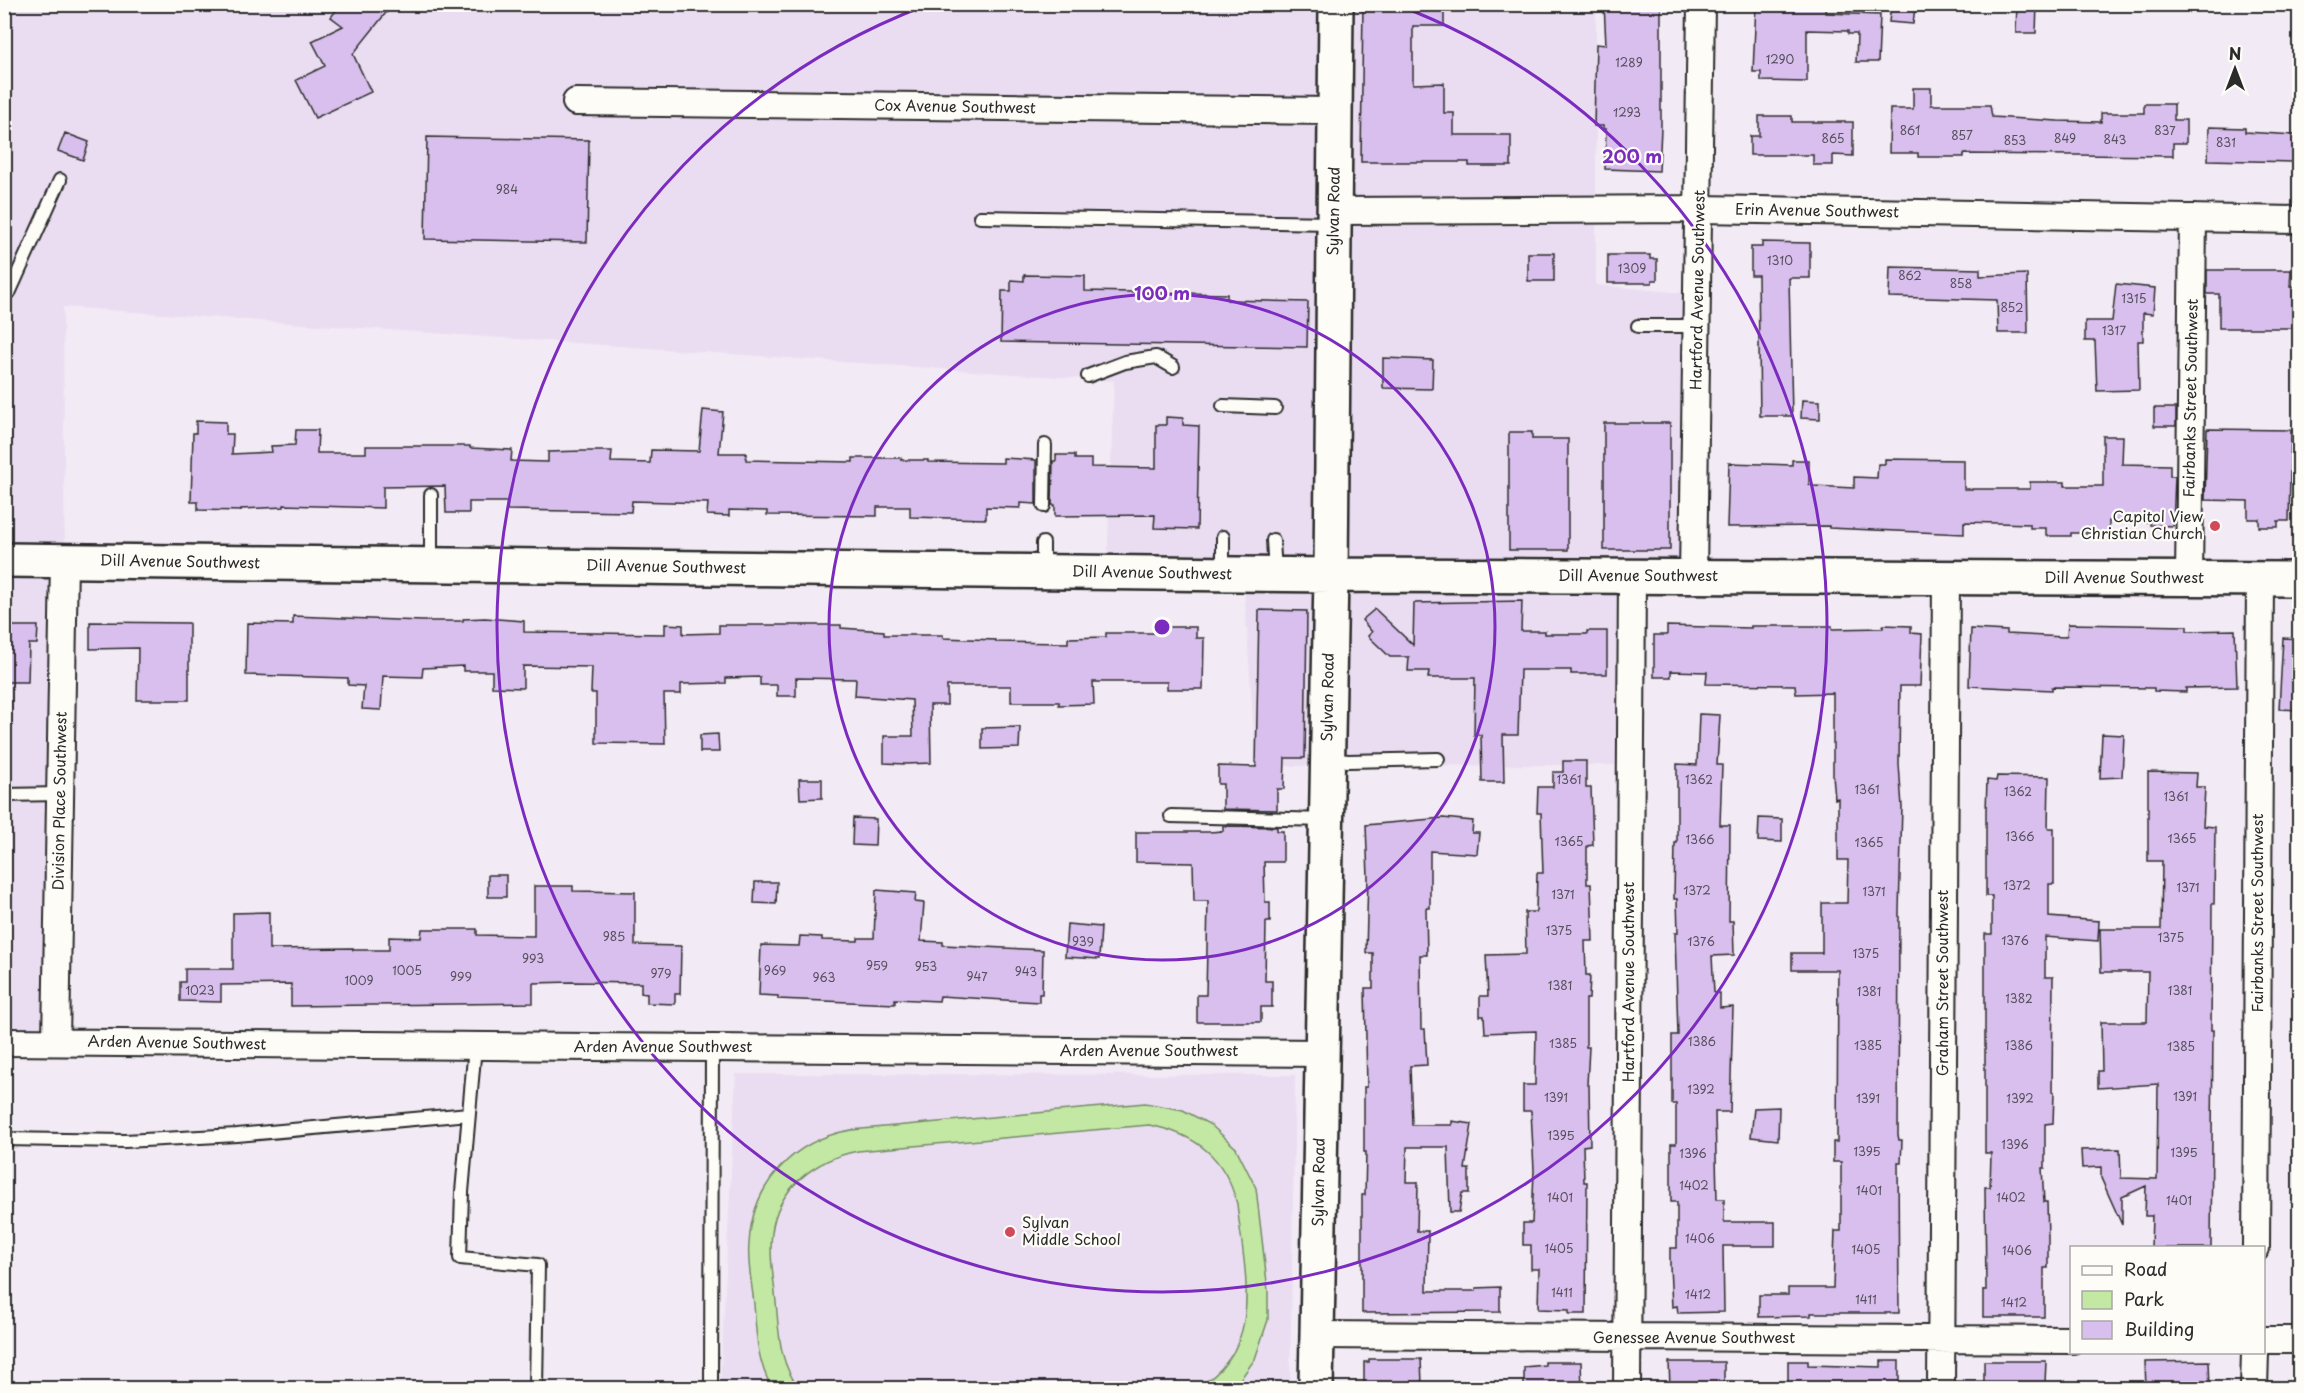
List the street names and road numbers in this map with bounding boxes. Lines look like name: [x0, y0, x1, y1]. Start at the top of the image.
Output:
street label: Cox Avenue Southwest: [874, 93, 1036, 118]
street label: Sylvan Road: [1320, 166, 1345, 256]
street label: Hartford Avenue Southwest: [1683, 190, 1710, 390]
street label: Erin Avenue Southwest: [1735, 197, 1899, 222]
street label: Fairbanks Street Southwest: [2176, 298, 2203, 498]
street label: Dill Avenue Southwest: [100, 548, 260, 573]
street label: Dill Avenue Southwest: [586, 553, 746, 578]
street label: Dill Avenue Southwest: [1072, 559, 1232, 584]
street label: Dill Avenue Southwest: [1558, 563, 1718, 586]
street label: Dill Avenue Southwest: [2044, 565, 2204, 588]
street label: Sylvan Road: [1314, 652, 1339, 742]
street label: Division Place Southwest: [45, 711, 72, 891]
street label: Fairbanks Street Southwest: [2245, 814, 2268, 1012]
street label: Hartford Avenue Southwest: [1616, 882, 1639, 1082]
street label: Graham Street Southwest: [1930, 890, 1953, 1076]
street label: Arden Avenue Southwest: [88, 1028, 267, 1055]
street label: Arden Avenue Southwest: [574, 1034, 752, 1057]
street label: Arden Avenue Southwest: [1060, 1038, 1238, 1061]
street label: Sylvan Road: [1305, 1137, 1330, 1227]
street label: Genessee Avenue Southwest: [1593, 1325, 1795, 1348]

